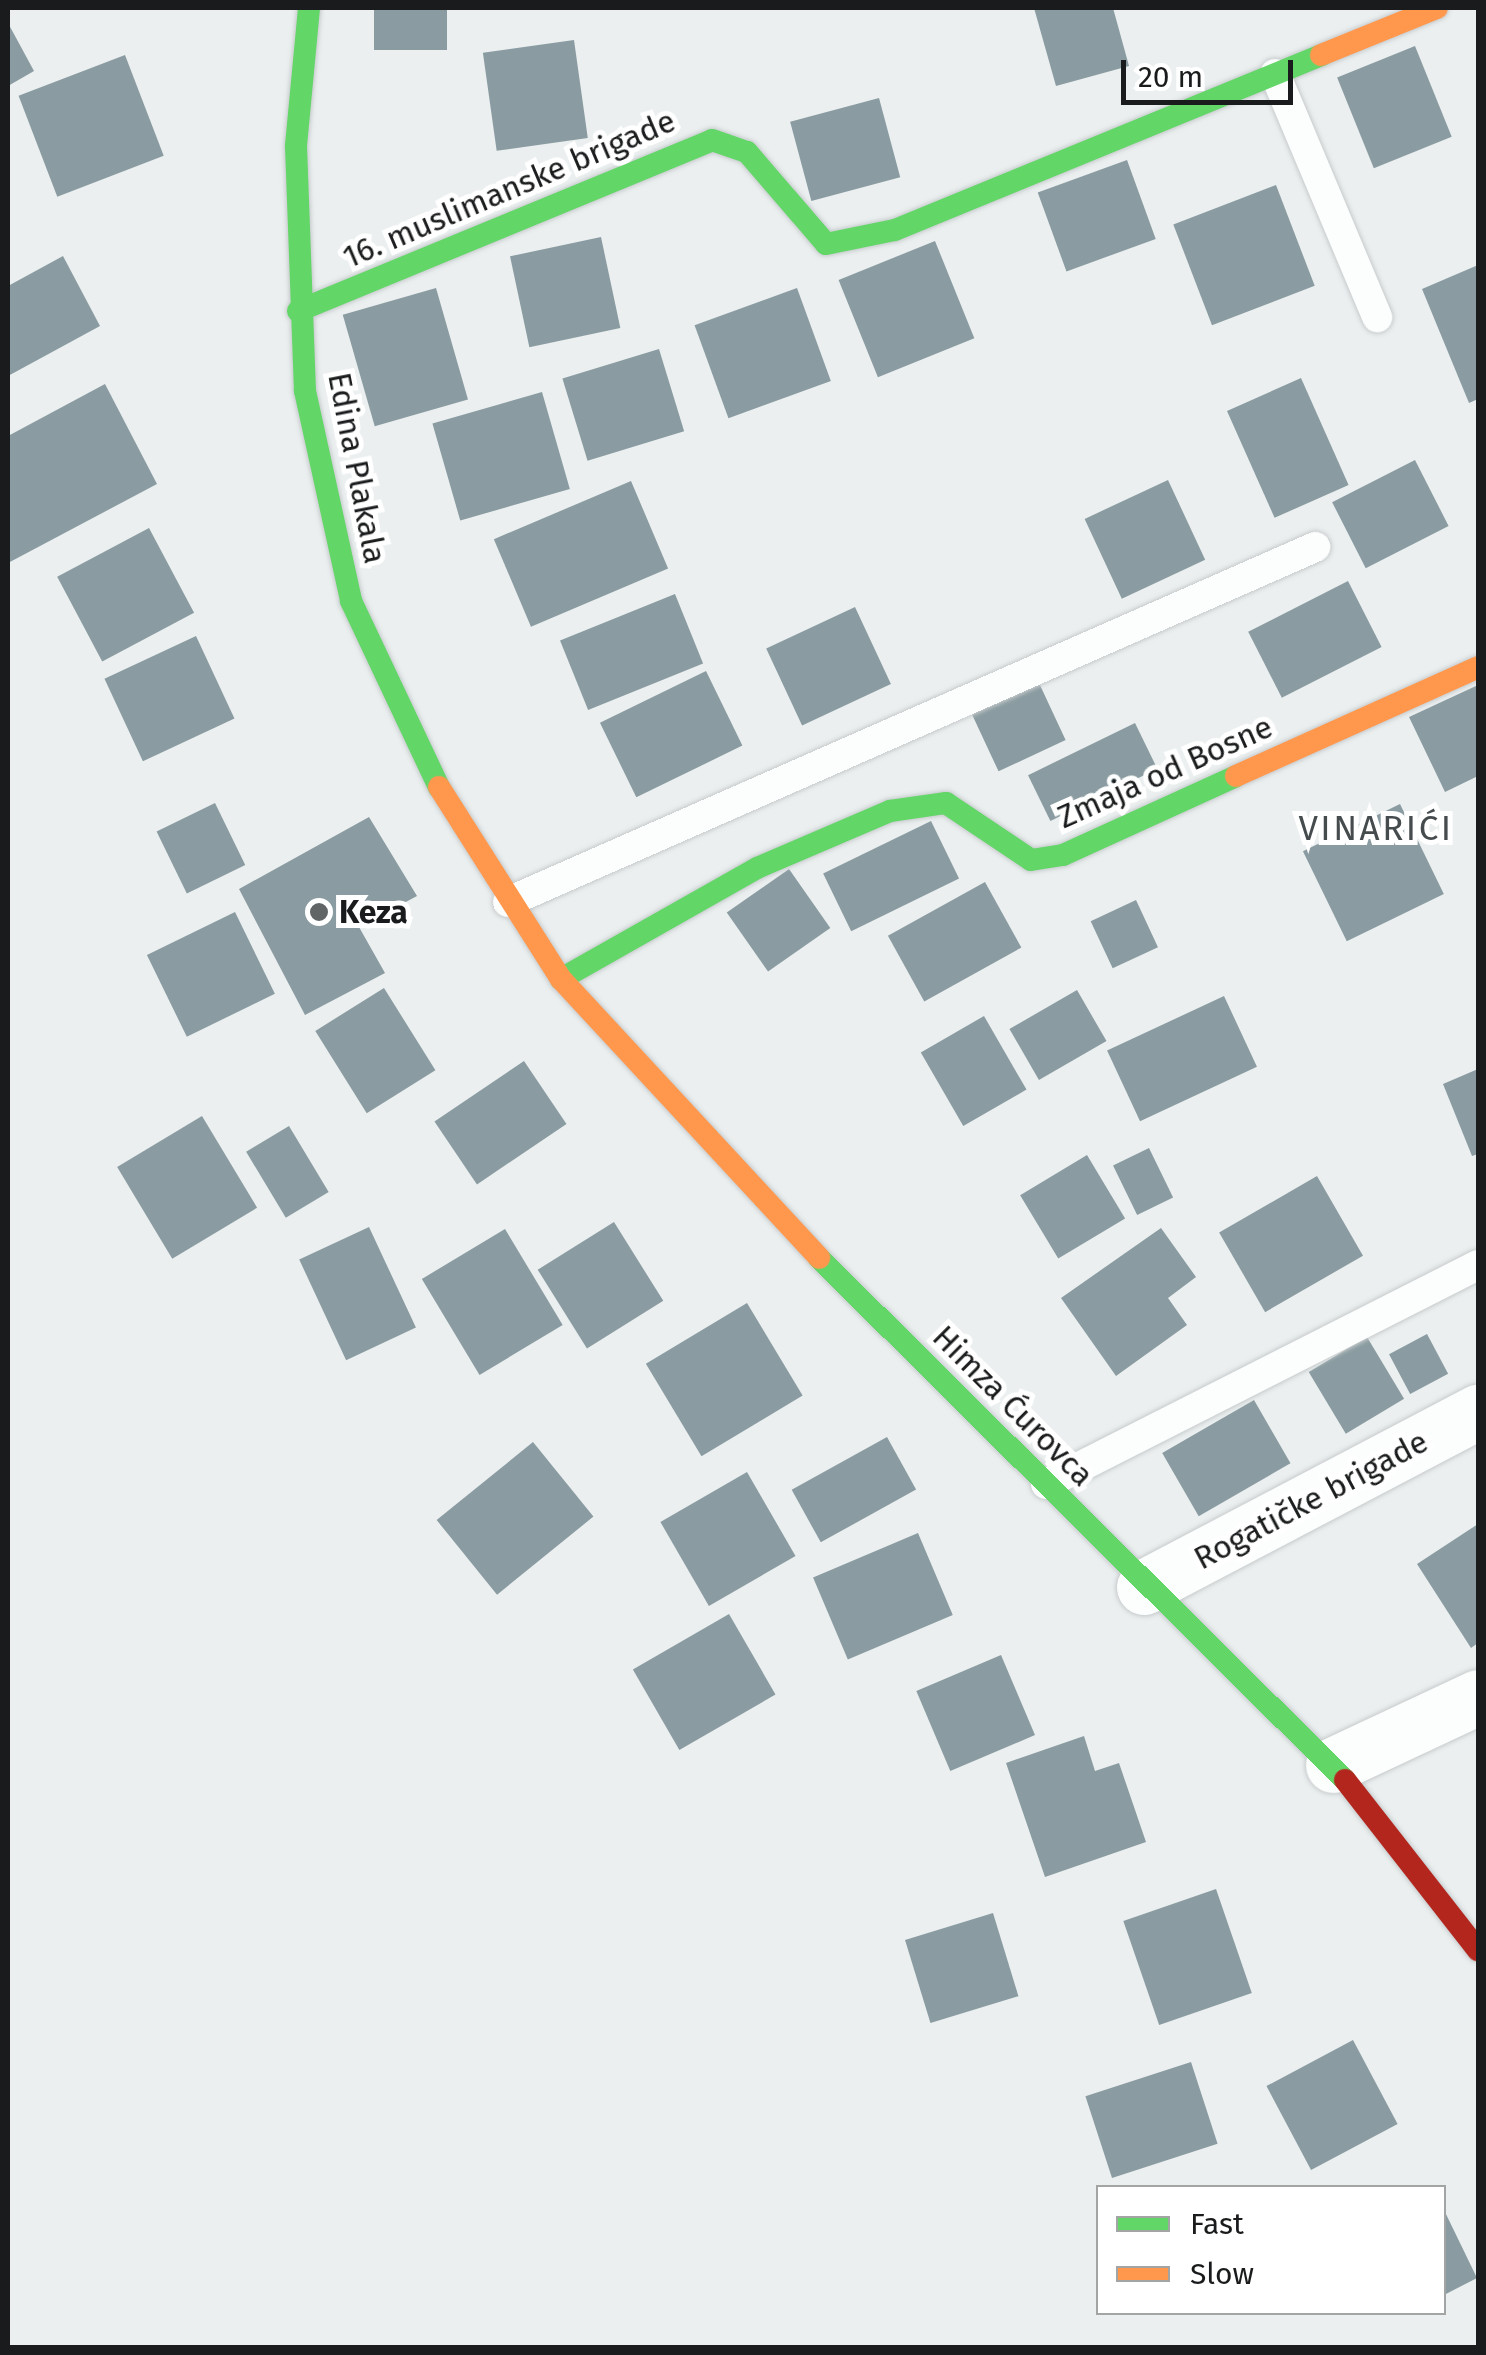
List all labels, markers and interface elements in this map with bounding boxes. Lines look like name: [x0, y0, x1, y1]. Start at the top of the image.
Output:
scale bar: [1126, 40, 1298, 102]
text: 20 m: [1138, 59, 1203, 95]
street label: 16. muslimanske brigade: [337, 102, 681, 276]
street label: Edina Plakala: [320, 369, 394, 567]
street label: Zmaja od Bosne: [1052, 707, 1278, 837]
district label: VINARIĆI: [1298, 807, 1454, 849]
place label: Keza: [339, 893, 408, 931]
marker: Keza: [308, 901, 330, 923]
street label: Himza Ćurovca: [925, 1318, 1101, 1494]
street label: Rogatičke brigade: [1188, 1422, 1434, 1578]
legend: [1096, 2185, 1446, 2315]
text: Fast: [1190, 2206, 1244, 2242]
text: Slow: [1190, 2256, 1254, 2292]

